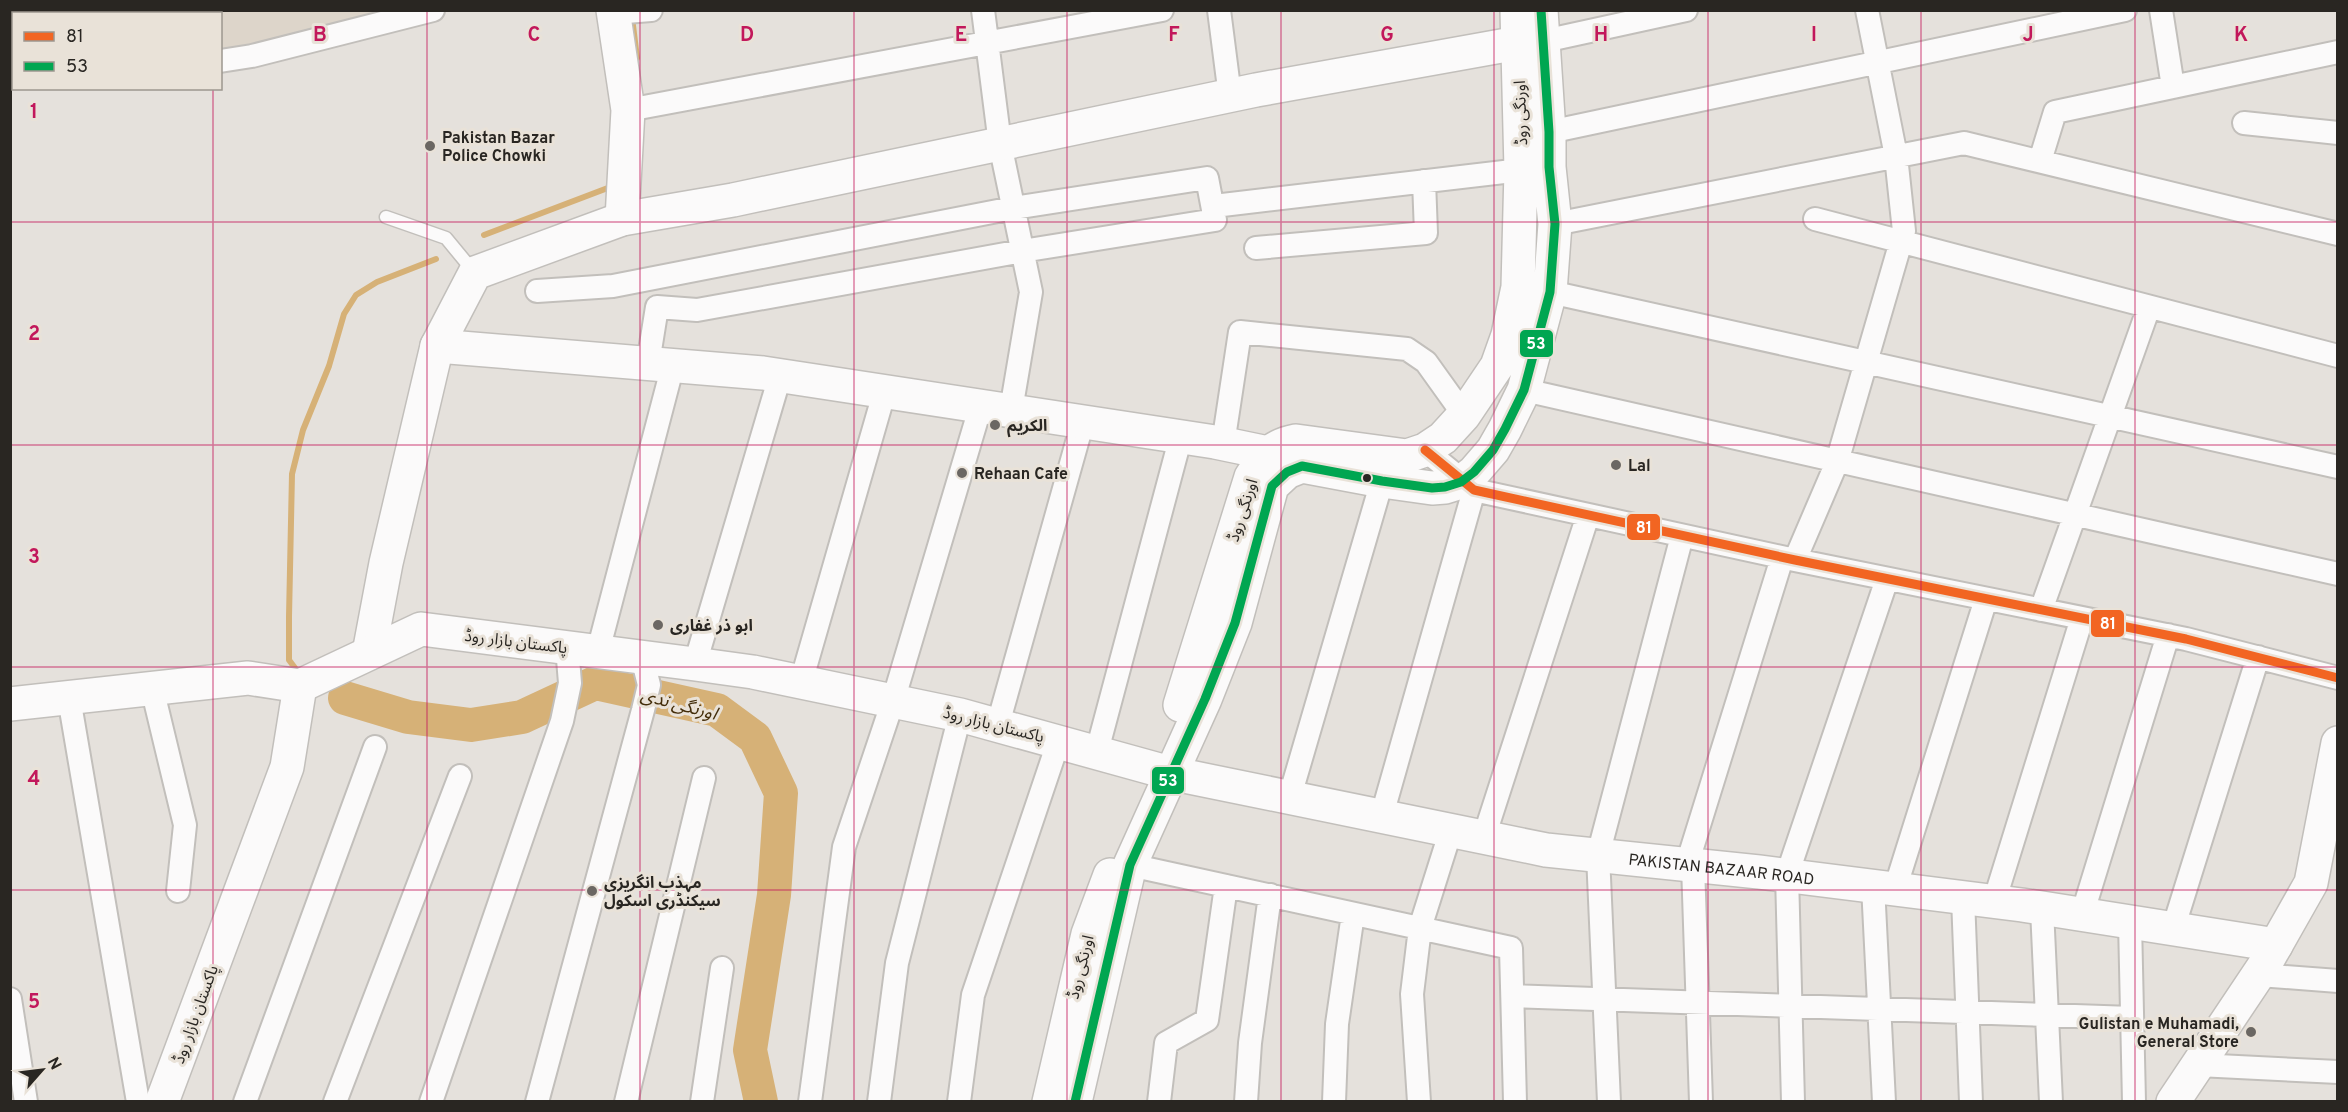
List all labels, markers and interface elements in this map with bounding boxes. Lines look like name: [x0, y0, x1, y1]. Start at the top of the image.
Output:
legend: [12, 12, 222, 90]
text: B: [313, 23, 327, 49]
text: C: [528, 23, 540, 49]
text: D: [740, 23, 754, 49]
text: E: [955, 23, 967, 49]
text: F: [1168, 23, 1180, 49]
text: G: [1380, 23, 1394, 49]
text: H: [1594, 23, 1608, 49]
text: I: [1811, 23, 1817, 49]
text: J: [2022, 23, 2034, 49]
text: K: [2234, 23, 2248, 49]
text: 81: [66, 26, 84, 49]
text: 53: [66, 56, 88, 79]
street label: اورنگی روڈ: [1510, 80, 1533, 146]
text: 1: [30, 100, 38, 126]
place label: Pakistan Bazar Police Chowki: [442, 129, 555, 167]
marker: Pakistan Bazar Police Chowki: [423, 139, 437, 153]
text: 2: [28, 322, 40, 348]
line badge: 53: [1519, 329, 1554, 358]
text: 53: [1526, 335, 1546, 355]
place label: الکریم: [1007, 417, 1047, 438]
marker: الکریم: [988, 418, 1002, 432]
place label: Lal: [1628, 457, 1651, 477]
marker: Lal: [1609, 458, 1623, 472]
place label: Rehaan Cafe: [974, 465, 1068, 485]
marker: Rehaan Cafe: [955, 466, 969, 480]
unlabelled marker: [1361, 472, 1373, 484]
street label: اورنگی روڈ: [1224, 476, 1263, 545]
line badge: 81: [1626, 513, 1661, 541]
text: 81: [1636, 519, 1652, 539]
text: 3: [28, 545, 40, 571]
line badge: 81: [2090, 609, 2125, 638]
text: 81: [2100, 615, 2116, 635]
place label: ابو ذر غفاری: [670, 617, 753, 637]
marker: ابو ذر غفاری: [651, 618, 665, 632]
street label: پاکستان بازار روڈ: [463, 626, 568, 659]
water label: اورنگی ندی: [638, 684, 721, 727]
street label: پاکستان بازار روڈ: [941, 703, 1046, 748]
line badge: 53: [1151, 766, 1185, 795]
text: 4: [28, 767, 40, 793]
text: 53: [1158, 772, 1178, 792]
street label: PAKISTAN BAZAAR ROAD: [1627, 851, 1815, 891]
place label: مہذب انگریزی سیکنڈری اسکول: [604, 874, 721, 912]
marker: مہذب انگریزی سیکنڈری اسکول: [585, 884, 599, 898]
street label: اورنگی روڈ: [1064, 933, 1100, 1001]
street label: پاکستان بازار روڈ: [169, 962, 224, 1067]
text: 5: [28, 990, 40, 1016]
place label: Gulistan e Muhamadi, General Store: [2079, 1015, 2239, 1053]
marker: Gulistan e Muhamadi, General Store: [2244, 1025, 2258, 1039]
north arrow: [12, 1040, 72, 1100]
text: N: [42, 1054, 65, 1074]

